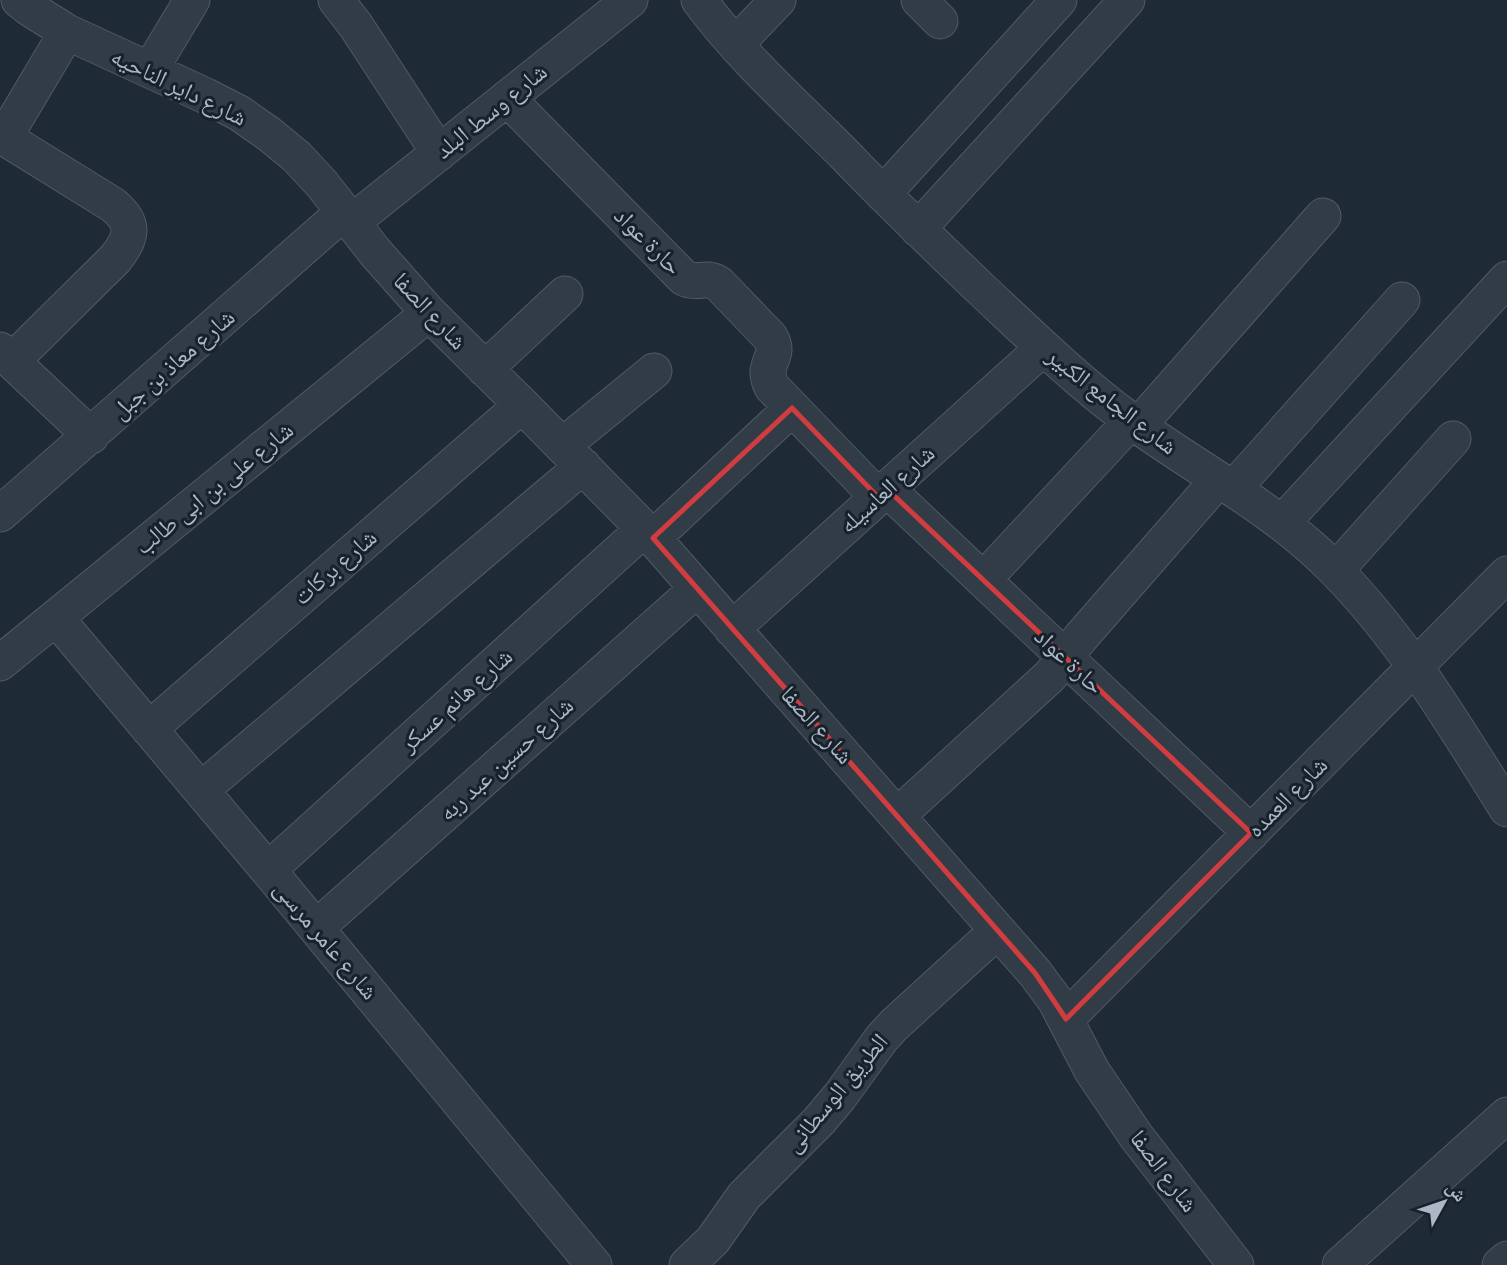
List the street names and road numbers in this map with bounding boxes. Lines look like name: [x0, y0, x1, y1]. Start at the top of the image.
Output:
street label: شارع داير الناحيه: [106, 40, 252, 133]
street label: شارع وسط البلد: [428, 56, 553, 165]
street label: حارة عواد: [609, 200, 689, 280]
street label: شارع الصفا: [387, 265, 474, 356]
street label: شارع معاذ بن جبل: [104, 301, 241, 426]
street label: شارع الجامع الكبير: [1040, 339, 1184, 461]
street label: شارع على بن ابى طالب: [128, 414, 299, 561]
street label: شارع العاسيله: [832, 437, 941, 540]
street label: شارع بركات: [286, 522, 383, 612]
street label: حارة عواد: [1029, 621, 1111, 699]
street label: شارع هانم عسكر: [392, 641, 519, 760]
street label: شارع الصفا: [774, 679, 861, 770]
street label: شارع حسين عبد ربه: [432, 690, 580, 827]
street label: شارع العمده: [1240, 750, 1334, 844]
street label: شارع عامر مرسى: [267, 873, 385, 1006]
street label: الطريق الوسطانى: [777, 1027, 894, 1158]
street label: شارع الصفا: [1123, 1123, 1205, 1218]

